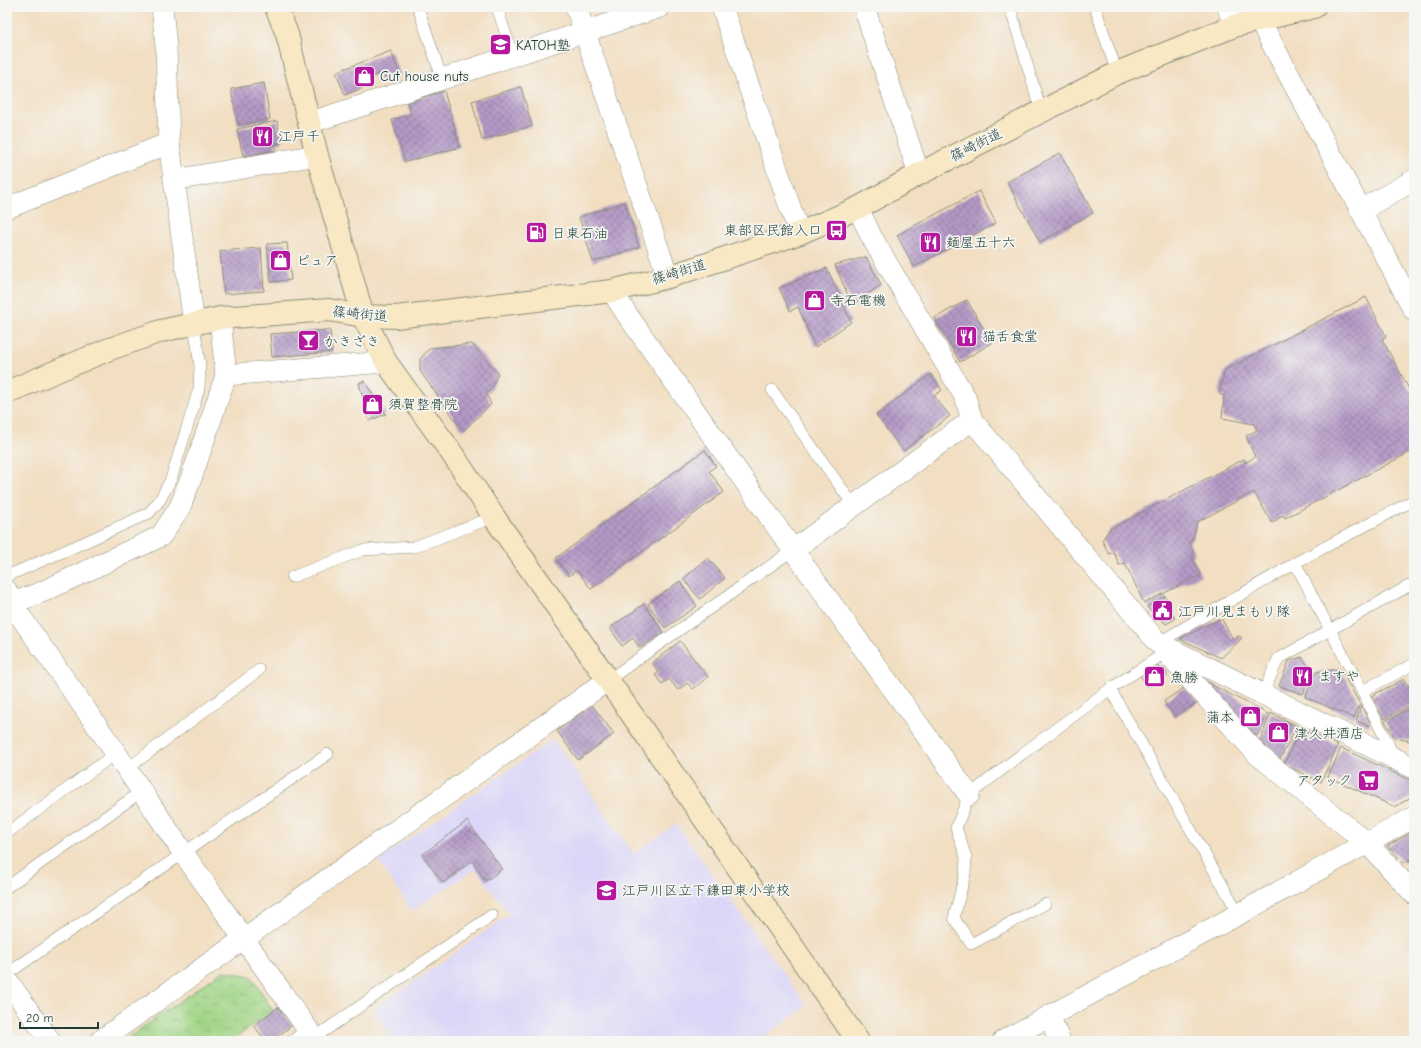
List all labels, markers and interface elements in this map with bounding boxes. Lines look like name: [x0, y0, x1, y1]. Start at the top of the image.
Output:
school or university icon: KATOH塾: [487, 32, 513, 58]
place label: KATOH塾: [516, 37, 571, 54]
shop icon: Cut house nuts: [351, 63, 377, 89]
place label: Cut house nuts: [380, 68, 469, 85]
restaurant icon: 江戸千: [249, 123, 275, 149]
street label: 篠崎街道: [947, 125, 1005, 165]
place label: 江戸千: [278, 128, 320, 145]
bus stop icon: 東部区民館入口: [824, 217, 850, 243]
fuel station icon: 日東石油: [524, 220, 550, 246]
place label: 東部区民館入口: [724, 222, 822, 239]
place label: 日東石油: [552, 225, 608, 242]
restaurant icon: 麺屋五十六: [917, 229, 943, 255]
place label: 麺屋五十六: [946, 234, 1016, 251]
shop icon: ピュア: [268, 247, 294, 273]
place label: ピュア: [296, 252, 338, 269]
street label: 篠崎街道: [650, 256, 708, 288]
shop icon: 寺石電機: [802, 287, 828, 313]
place label: 寺石電機: [830, 292, 886, 309]
street label: 篠崎街道: [331, 303, 389, 325]
restaurant icon: 猫舌食堂: [954, 323, 980, 349]
bar icon: かきざき: [296, 328, 322, 354]
place label: 猫舌食堂: [982, 328, 1038, 345]
place label: かきざき: [324, 333, 380, 350]
shop icon: 須賀整骨院: [359, 391, 385, 417]
place label: 須賀整骨院: [388, 396, 458, 413]
public building icon: 江戸川見まもり隊: [1150, 598, 1176, 624]
place label: 江戸川見まもり隊: [1178, 603, 1290, 620]
restaurant icon: ますや: [1289, 663, 1315, 689]
shop icon: 魚勝: [1141, 664, 1167, 690]
place label: ますや: [1318, 668, 1360, 685]
place label: 魚勝: [1170, 669, 1198, 686]
shop icon: 蒲本: [1237, 704, 1263, 730]
place label: 蒲本: [1206, 709, 1234, 726]
shop icon: 津久井酒店: [1266, 720, 1292, 746]
place label: 津久井酒店: [1294, 725, 1364, 742]
supermarket icon: アタック: [1355, 767, 1381, 793]
place label: アタック: [1297, 772, 1352, 789]
school or university icon: 江戸川区立下鎌田東小学校: [594, 877, 620, 903]
place label: 江戸川区立下鎌田東小学校: [622, 882, 790, 899]
scale bar: [20, 1004, 98, 1030]
text: 20 m: [26, 1011, 54, 1025]

